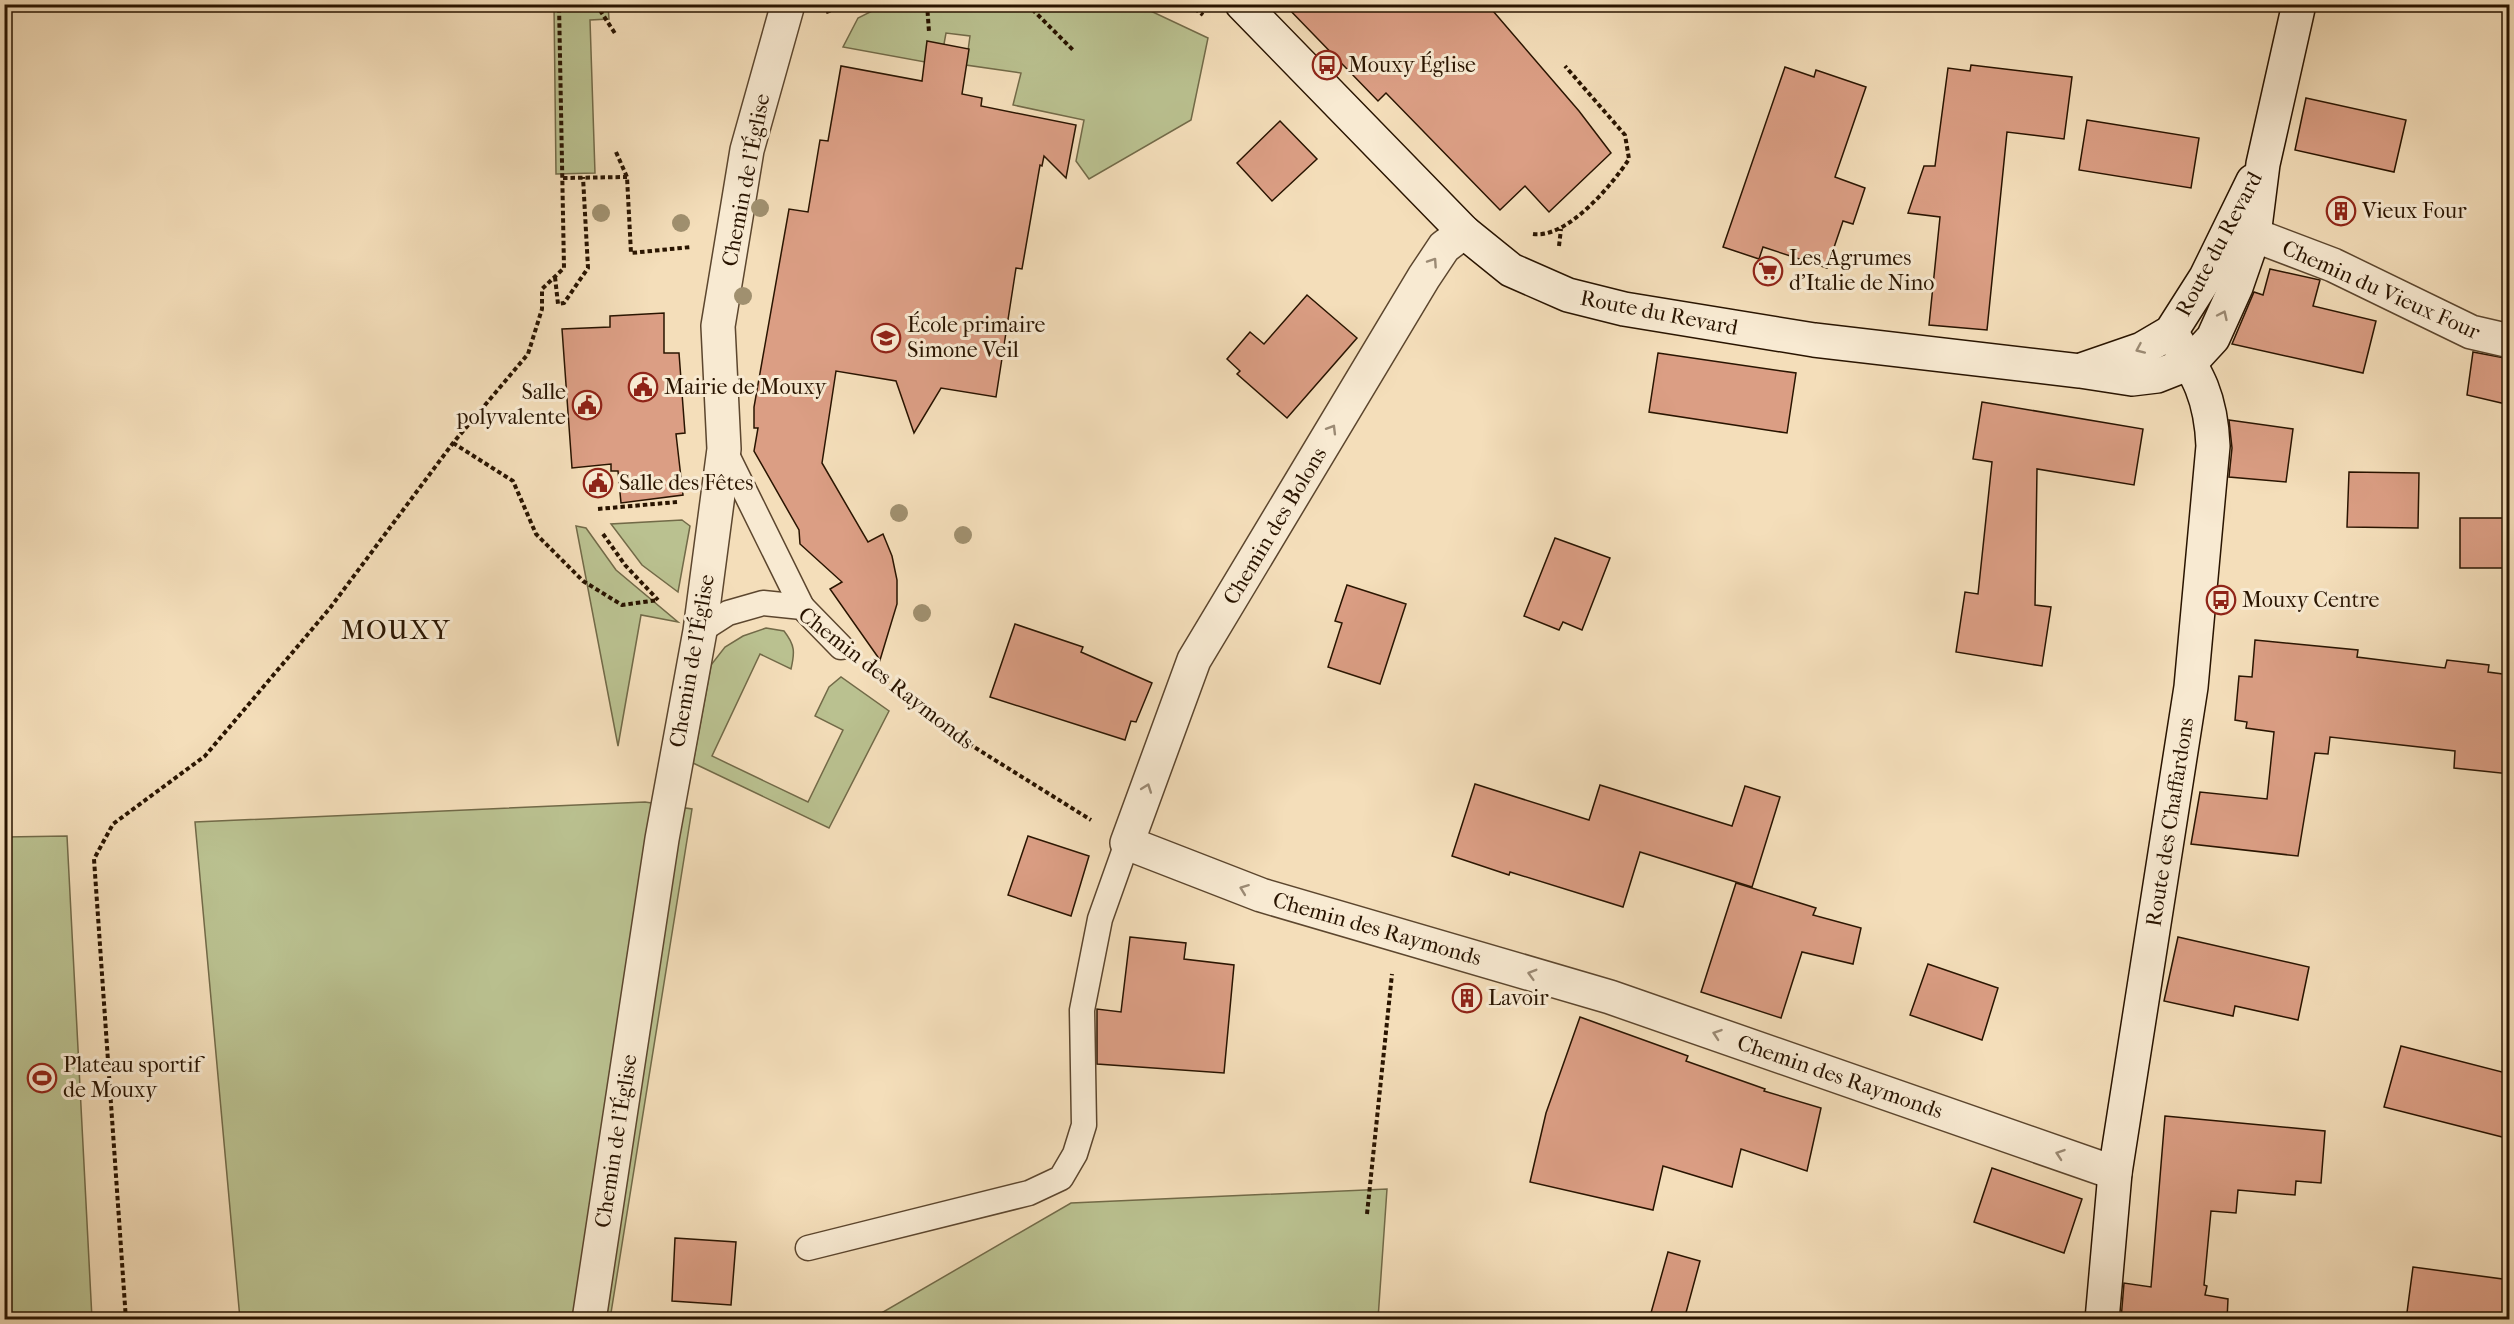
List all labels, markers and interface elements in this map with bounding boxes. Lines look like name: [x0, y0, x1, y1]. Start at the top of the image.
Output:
bus stop icon: Mouxy Église: [1311, 49, 1343, 81]
place label: Mouxy Église: [1348, 51, 1476, 78]
street label: Chemin de l'Église: [716, 91, 776, 269]
street label: Route du Revard: [2170, 166, 2268, 321]
building icon: Vieux Four: [2325, 195, 2357, 227]
place label: Vieux Four: [2361, 198, 2467, 224]
street label: Chemin du Vieux Four: [2278, 235, 2485, 346]
place label: Les Agrumes d'Italie de Nino: [1789, 245, 1934, 296]
supermarket icon: Les Agrumes d'Italie de Nino: [1752, 255, 1784, 287]
one-way arrow: [1426, 258, 1437, 269]
street label: Route du Revard: [1578, 285, 1741, 341]
place label: École primaire Simone Veil: [907, 311, 1045, 363]
one-way arrow: [2216, 311, 2228, 322]
school or university icon: École primaire Simone Veil: [870, 322, 902, 354]
one-way arrow: [2136, 341, 2147, 353]
public building icon: Mairie de Mouxy: [627, 371, 659, 403]
place label: Mairie de Mouxy: [664, 374, 827, 400]
place label: Salle polyvalente: [456, 379, 566, 430]
public building icon: Salle polyvalente: [571, 389, 603, 421]
one-way arrow: [1325, 425, 1337, 435]
street label: Chemin des Bolons: [1218, 443, 1332, 609]
public building icon: Salle des Fêtes: [582, 467, 614, 499]
place label: Salle des Fêtes: [619, 470, 753, 496]
street label: Chemin de l'Église: [663, 572, 720, 750]
bus stop icon: Mouxy Centre: [2205, 584, 2237, 616]
place label: Mouxy Centre: [2242, 587, 2380, 613]
street label: Chemin des Raymonds: [793, 601, 979, 755]
district label: MOUXY: [341, 615, 451, 646]
street label: Route des Chaffardons: [2141, 715, 2199, 929]
one-way arrow: [1140, 783, 1153, 794]
one-way arrow: [1239, 884, 1250, 896]
street label: Chemin des Raymonds: [1270, 887, 1484, 971]
one-way arrow: [1527, 969, 1537, 981]
building icon: Lavoir: [1451, 982, 1483, 1014]
place label: Lavoir: [1488, 985, 1549, 1011]
one-way arrow: [1712, 1029, 1723, 1042]
street label: Chemin des Raymonds: [1734, 1030, 1946, 1124]
place label: Plateau sportif de Mouxy: [63, 1052, 205, 1103]
street label: Chemin de l'Église: [588, 1052, 643, 1230]
sports icon: Plateau sportif de Mouxy: [26, 1062, 58, 1094]
one-way arrow: [2055, 1148, 2066, 1161]

